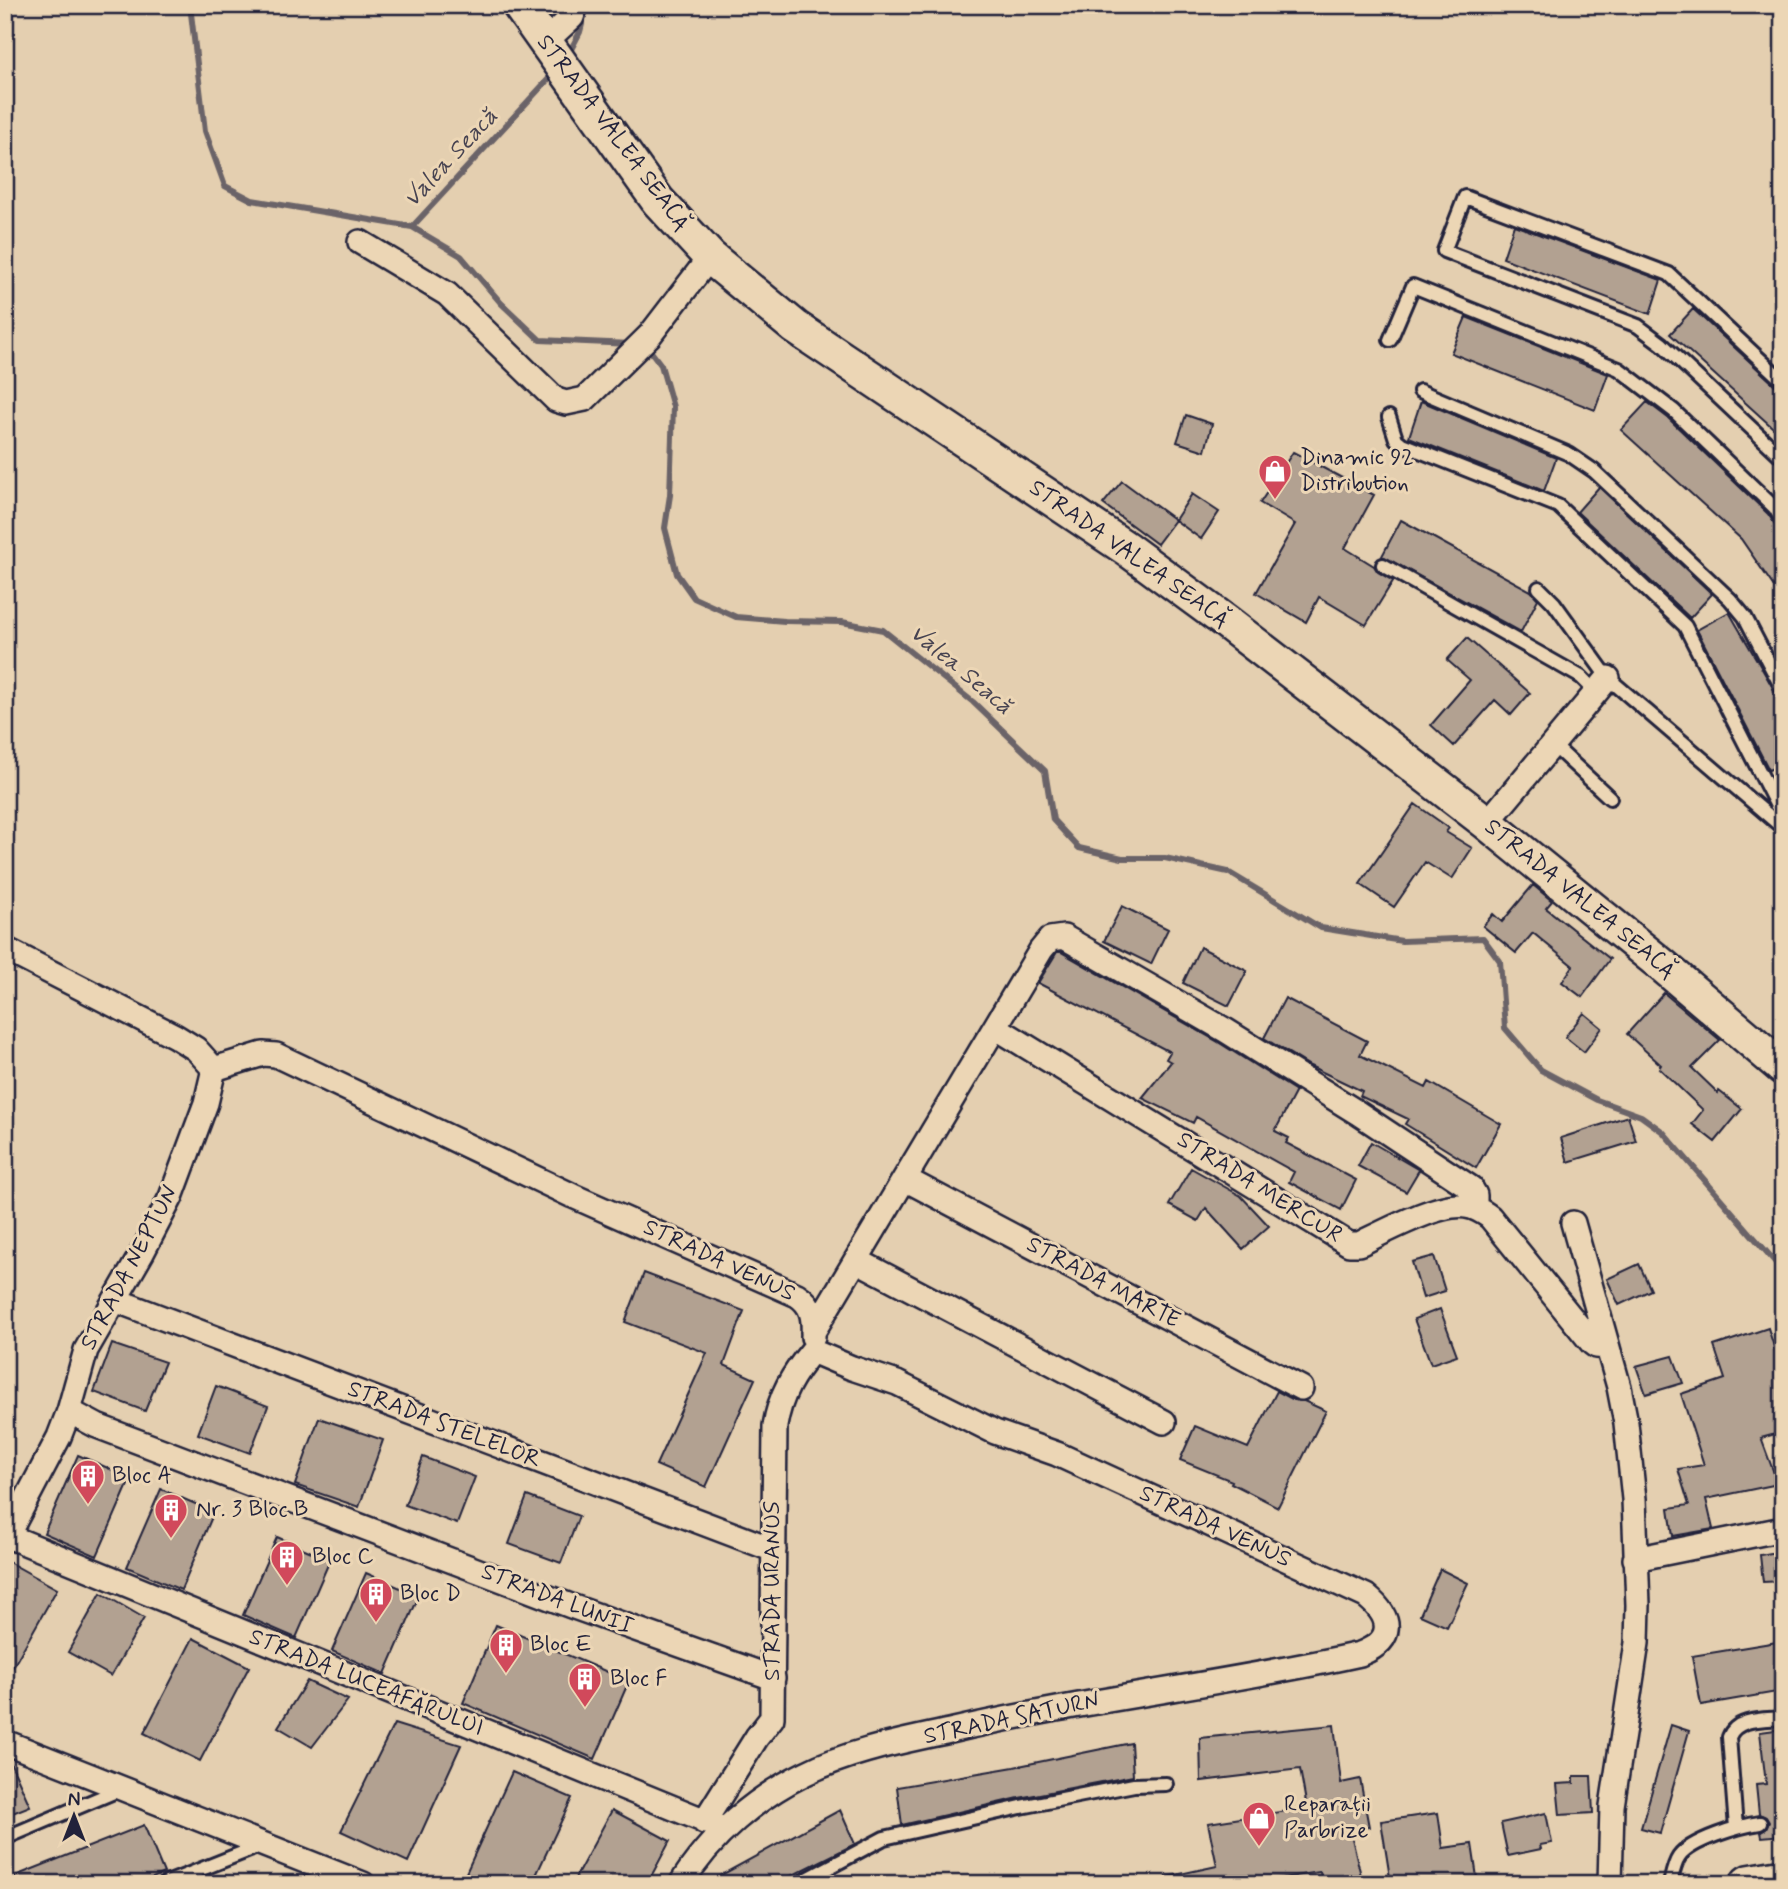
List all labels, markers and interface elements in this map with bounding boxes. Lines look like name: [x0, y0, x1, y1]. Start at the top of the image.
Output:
street label: STRADA VALEA SEACĂ: [529, 29, 697, 237]
water label: Valea Seacă: [397, 101, 505, 214]
place label: Dinamic 92 Distribution: [1300, 443, 1414, 499]
shop icon: Dinamic 92 Distribution: [1256, 452, 1294, 501]
street label: STRADA VALEA SEACĂ: [1023, 473, 1235, 635]
water label: Valea Seacă: [903, 618, 1019, 723]
street label: STRADA VALEA SEACĂ: [1478, 812, 1682, 986]
street label: STRADA MERCUR: [1171, 1125, 1347, 1251]
street label: STRADA NEPTUN: [74, 1180, 186, 1356]
street label: STRADA VENUS: [638, 1213, 800, 1309]
street label: STRADA MARTE: [1021, 1230, 1185, 1336]
street label: STRADA STELELOR: [343, 1374, 545, 1476]
building icon: Bloc A: [69, 1457, 107, 1506]
place label: Bloc A: [112, 1461, 172, 1491]
street label: STRADA VENUS: [1134, 1479, 1296, 1575]
building icon: Nr. 3 Bloc B: [152, 1491, 190, 1540]
place label: Nr. 3 Bloc B: [196, 1495, 308, 1525]
street label: STRADA URANUS: [758, 1501, 788, 1681]
building icon: Bloc C: [268, 1538, 306, 1587]
place label: Bloc C: [312, 1542, 374, 1572]
street label: STRADA LUNII: [477, 1557, 637, 1643]
building icon: Bloc D: [357, 1575, 395, 1624]
place label: Bloc D: [400, 1579, 461, 1609]
street label: STRADA LUCEAFĂRULUI: [244, 1622, 488, 1744]
building icon: Bloc E: [487, 1626, 525, 1675]
place label: Bloc E: [530, 1630, 592, 1660]
building icon: Bloc F: [566, 1660, 604, 1709]
place label: Bloc F: [610, 1664, 667, 1694]
street label: STRADA SATURN: [921, 1686, 1103, 1752]
north arrow: [38, 1780, 108, 1850]
text: N: [68, 1788, 80, 1813]
place label: Reparații Parbrize: [1284, 1790, 1371, 1846]
shop icon: Reparații Parbrize: [1240, 1799, 1278, 1848]

